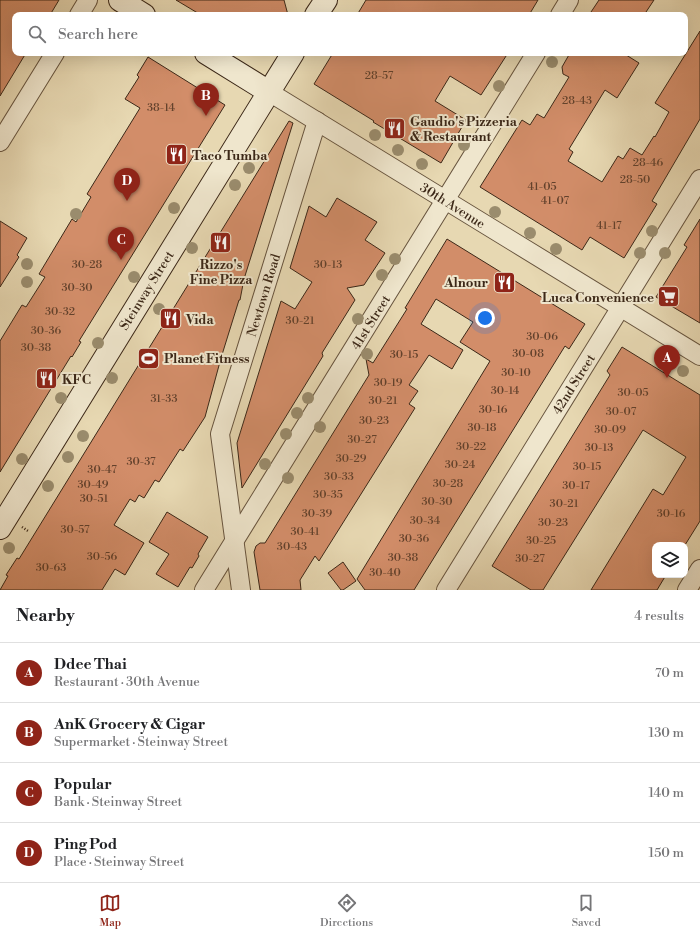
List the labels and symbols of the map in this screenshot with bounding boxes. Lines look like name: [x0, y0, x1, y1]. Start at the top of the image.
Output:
house number: 28-57: [365, 69, 394, 83]
pin: B: [193, 83, 219, 116]
house number: 28-43: [562, 94, 592, 108]
house number: 38-14: [147, 101, 175, 115]
place label: Gaudio's Pizzeria & Restaurant: [410, 114, 518, 145]
restaurant icon: Gaudio's Pizzeria & Restaurant: [381, 115, 407, 141]
restaurant icon: Taco Tumba: [163, 142, 189, 168]
place label: Taco Tumba: [192, 148, 268, 164]
house number: 28-46: [633, 156, 664, 170]
pin: D: [114, 168, 140, 201]
house number: 28-50: [620, 173, 650, 187]
street label: 30th Avenue: [417, 180, 488, 232]
house number: 41-05: [528, 180, 557, 194]
house number: 41-07: [541, 194, 570, 208]
house number: 41-17: [596, 219, 622, 233]
pin: C: [108, 227, 134, 260]
restaurant icon: Rizzo's Fine Pizza: [208, 229, 234, 255]
street label: Steinway Street: [116, 248, 178, 333]
street label: Newtown Road: [244, 251, 284, 339]
place label: Rizzo's Fine Pizza: [190, 257, 253, 288]
house number: 30-28: [72, 258, 103, 272]
house number: 30-13: [314, 258, 342, 272]
restaurant icon: Alnour: [491, 269, 517, 295]
place label: Alnour: [443, 275, 488, 291]
house number: 30-30: [61, 281, 93, 295]
supermarket icon: Luca Convenience: [656, 284, 682, 310]
place label: Luca Convenience: [542, 290, 654, 306]
street label: 41st Street: [348, 292, 394, 353]
house number: 30-32: [45, 305, 75, 319]
restaurant icon: Vida: [158, 306, 184, 332]
your location: [475, 308, 495, 328]
place label: Vida: [185, 312, 215, 328]
house number: 30-21: [286, 314, 315, 328]
house number: 30-36: [31, 324, 62, 338]
house number: 30-06: [526, 330, 558, 344]
house number: 30-38: [21, 341, 52, 355]
sports icon: Planet Fitness: [136, 345, 162, 371]
pin: A: [654, 345, 680, 378]
house number: 30-08: [512, 347, 544, 361]
house number: 30-15: [390, 348, 418, 362]
place label: Planet Fitness: [164, 351, 250, 367]
street label: 42nd Street: [549, 351, 599, 418]
restaurant icon: KFC: [33, 366, 59, 392]
house number: 30-10: [501, 366, 531, 380]
place label: KFC: [62, 372, 91, 388]
house number: 30-19: [374, 376, 403, 390]
house number: 30-14: [491, 384, 520, 398]
house number: 30-05: [617, 386, 649, 400]
house number: 31-33: [150, 392, 178, 406]
house number: 30-21: [369, 394, 398, 408]
house number: 30-16: [479, 403, 508, 417]
house number: 30-07: [606, 405, 637, 419]
house number: 30-23: [359, 414, 389, 428]
house number: 30-18: [468, 421, 497, 435]
house number: 30-09: [594, 423, 626, 437]
house number: 30-27: [347, 433, 377, 447]
house number: 30-22: [456, 440, 486, 454]
house number: 30-13: [585, 441, 613, 455]
house number: 30-29: [336, 452, 367, 466]
house number: 30-37: [126, 455, 156, 469]
house number: 30-24: [445, 458, 476, 472]
house number: 30-15: [573, 460, 601, 474]
house number: 30-47: [87, 463, 117, 477]
house number: 30-33: [324, 470, 354, 484]
house number: 30-28: [433, 477, 464, 491]
house number: 30-49: [78, 478, 109, 492]
house number: 30-17: [562, 479, 590, 493]
house number: 30-35: [313, 488, 343, 502]
house number: 30-51: [80, 492, 109, 506]
house number: 30-30: [421, 495, 453, 509]
house number: 30-21: [550, 497, 579, 511]
house number: 30-39: [302, 507, 333, 521]
house number: 30-16: [657, 507, 686, 521]
house number: 30-34: [410, 514, 441, 528]
house number: 30-23: [538, 516, 568, 530]
house number: 30-57: [61, 523, 90, 537]
house number: 30-41: [291, 525, 320, 539]
house number: 30-36: [399, 532, 430, 546]
house number: 30-25: [526, 534, 556, 548]
house number: 30-43: [277, 540, 307, 554]
house number: 30-56: [87, 550, 118, 564]
house number: 30-38: [388, 551, 419, 565]
house number: 30-27: [515, 552, 545, 566]
house number: 30-63: [36, 561, 66, 575]
house number: 30-40: [369, 566, 401, 580]

